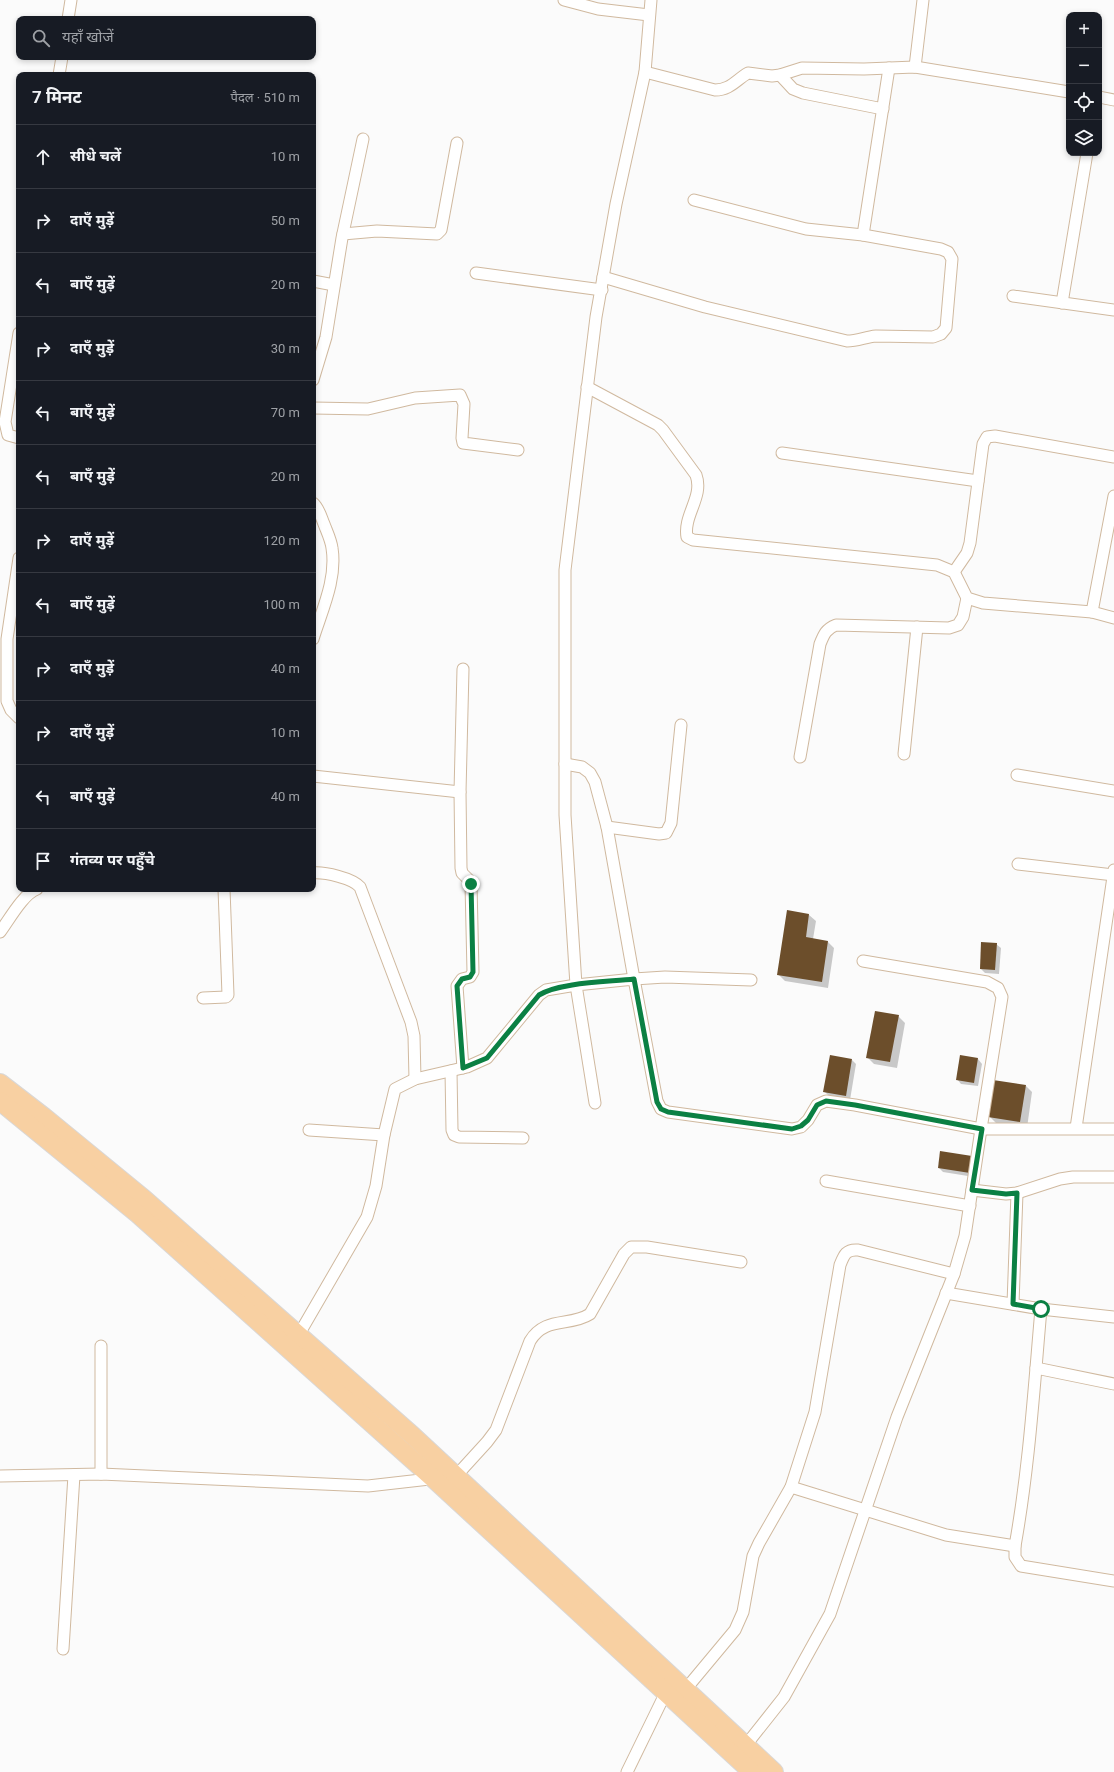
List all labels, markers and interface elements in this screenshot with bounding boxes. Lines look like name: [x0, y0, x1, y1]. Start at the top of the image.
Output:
map controls: [1066, 12, 1102, 156]
button: +: [1066, 12, 1102, 48]
search box: [16, 16, 316, 60]
icon: search: [30, 27, 52, 49]
text: यहाँ खोजें: [62, 28, 114, 46]
button: −: [1066, 48, 1102, 84]
button: locate: [1066, 84, 1102, 120]
text: 7 मिनट: [32, 87, 82, 107]
text: पैदल · 510 m: [231, 90, 300, 105]
button: layers: [1066, 120, 1102, 156]
icon: ahead: [32, 146, 54, 168]
text: सीधे चलें: [70, 147, 121, 165]
text: 10 m: [271, 149, 300, 164]
icon: right: [32, 210, 54, 232]
text: दाएँ मुड़ें: [70, 211, 114, 229]
text: 50 m: [271, 213, 300, 228]
icon: left: [32, 274, 54, 296]
text: बाएँ मुड़ें: [70, 275, 115, 293]
text: 20 m: [271, 277, 300, 292]
icon: right: [32, 338, 54, 360]
text: दाएँ मुड़ें: [70, 339, 114, 357]
text: 30 m: [271, 341, 300, 356]
icon: left: [32, 402, 54, 424]
text: बाएँ मुड़ें: [70, 403, 115, 421]
text: 70 m: [271, 405, 300, 420]
icon: left: [32, 466, 54, 488]
text: बाएँ मुड़ें: [70, 467, 115, 485]
text: 20 m: [271, 469, 300, 484]
icon: right: [32, 530, 54, 552]
text: दाएँ मुड़ें: [70, 531, 114, 549]
text: 120 m: [263, 533, 300, 548]
icon: left: [32, 594, 54, 616]
text: बाएँ मुड़ें: [70, 595, 115, 613]
text: 100 m: [263, 597, 300, 612]
icon: right: [32, 658, 54, 680]
text: दाएँ मुड़ें: [70, 659, 114, 677]
text: 40 m: [271, 661, 300, 676]
icon: right: [32, 722, 54, 744]
text: दाएँ मुड़ें: [70, 723, 114, 741]
text: 10 m: [271, 725, 300, 740]
icon: left: [32, 786, 54, 808]
text: बाएँ मुड़ें: [70, 787, 115, 805]
text: 40 m: [271, 789, 300, 804]
icon: arrive: [32, 850, 54, 872]
text: गंतव्य पर पहुँचे: [70, 851, 155, 869]
route end: [462, 875, 480, 893]
route start: [1032, 1300, 1050, 1318]

